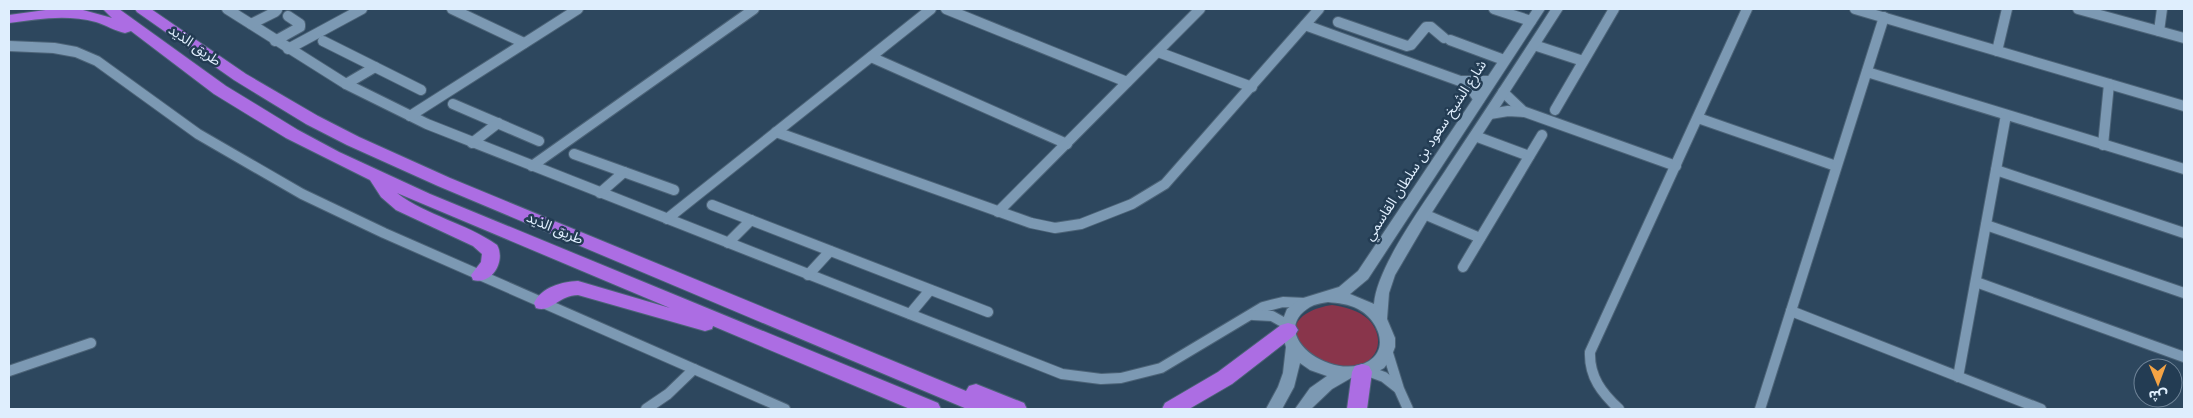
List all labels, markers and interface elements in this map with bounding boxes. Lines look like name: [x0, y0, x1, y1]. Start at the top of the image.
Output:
street label: طريق الذيد: [165, 21, 224, 70]
street label: شارع الشيخ سعود بن سلطان القاسمي: [1361, 57, 1492, 245]
street label: طريق الذيد: [523, 209, 586, 249]
north arrow: [2133, 358, 2183, 408]
text: ش: [2148, 388, 2168, 404]

